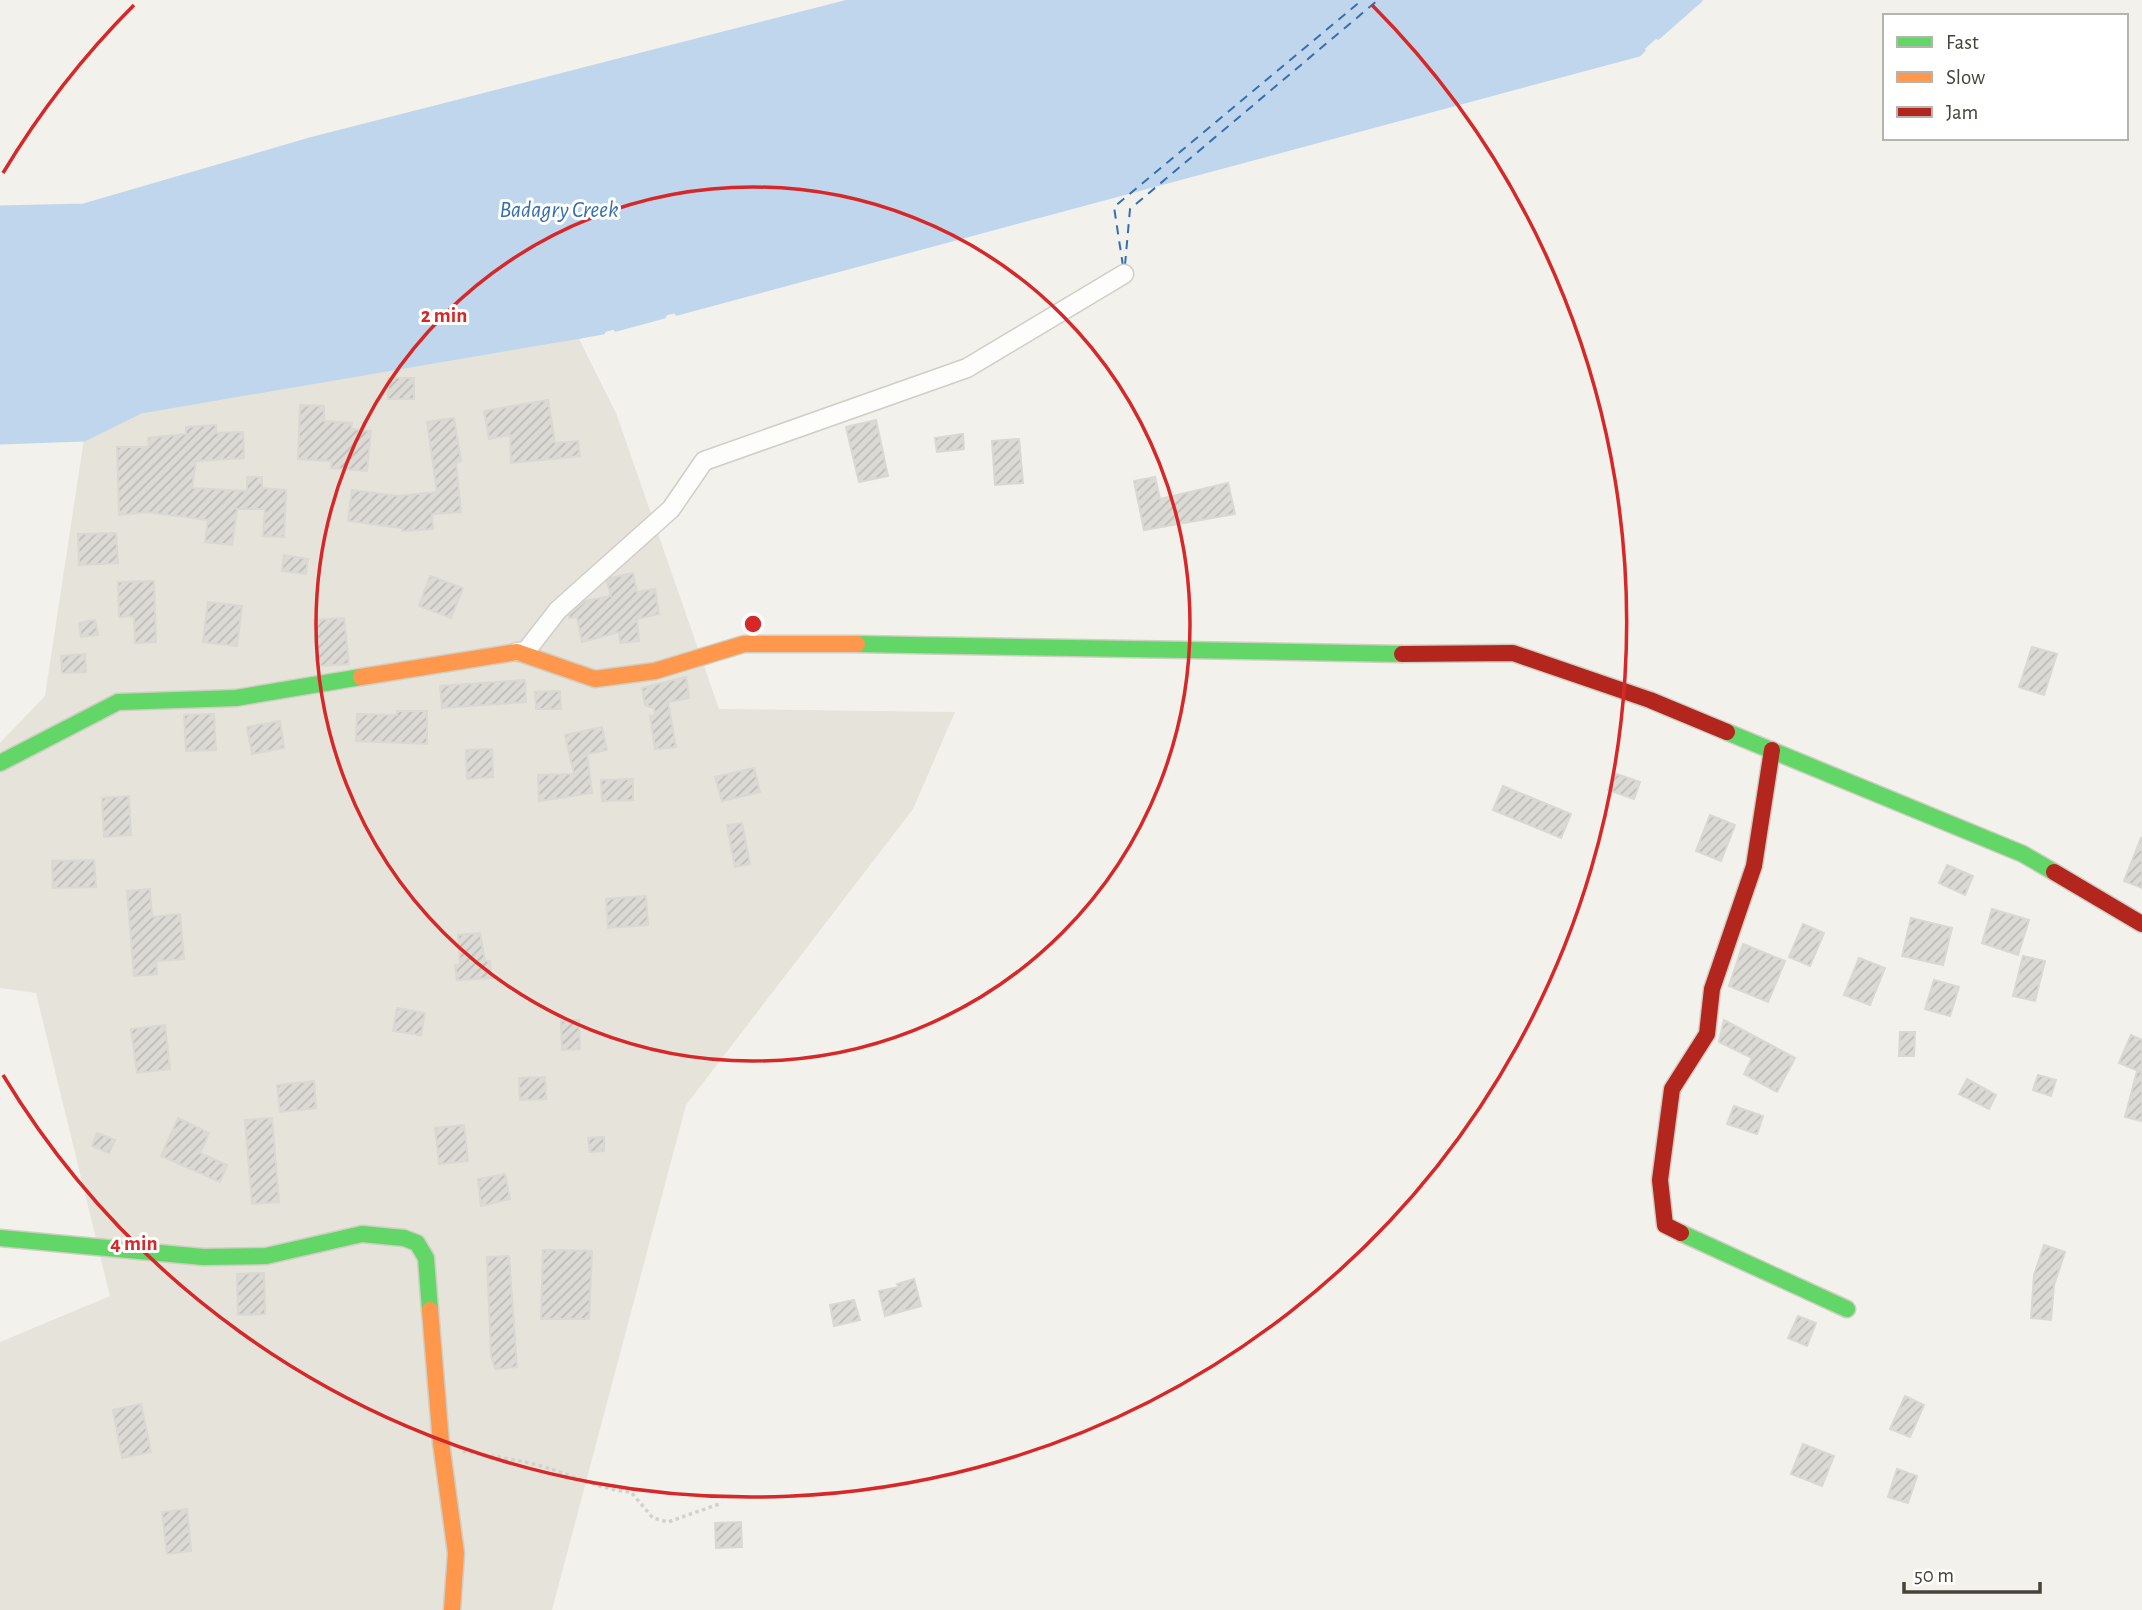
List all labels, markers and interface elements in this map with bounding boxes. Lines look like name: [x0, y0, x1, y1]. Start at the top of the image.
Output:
legend: [1883, 14, 2128, 140]
text: Fast: [1946, 32, 1979, 53]
text: Slow: [1946, 67, 1985, 88]
text: Jam: [1946, 102, 1978, 123]
water label: Badagry Creek: [499, 199, 619, 222]
text: 2 min: [421, 305, 467, 326]
centre of rings: [741, 612, 765, 636]
text: 4 min: [110, 1233, 158, 1254]
scale bar: [1904, 1550, 2040, 1594]
text: 50 m: [1914, 1565, 1954, 1586]

